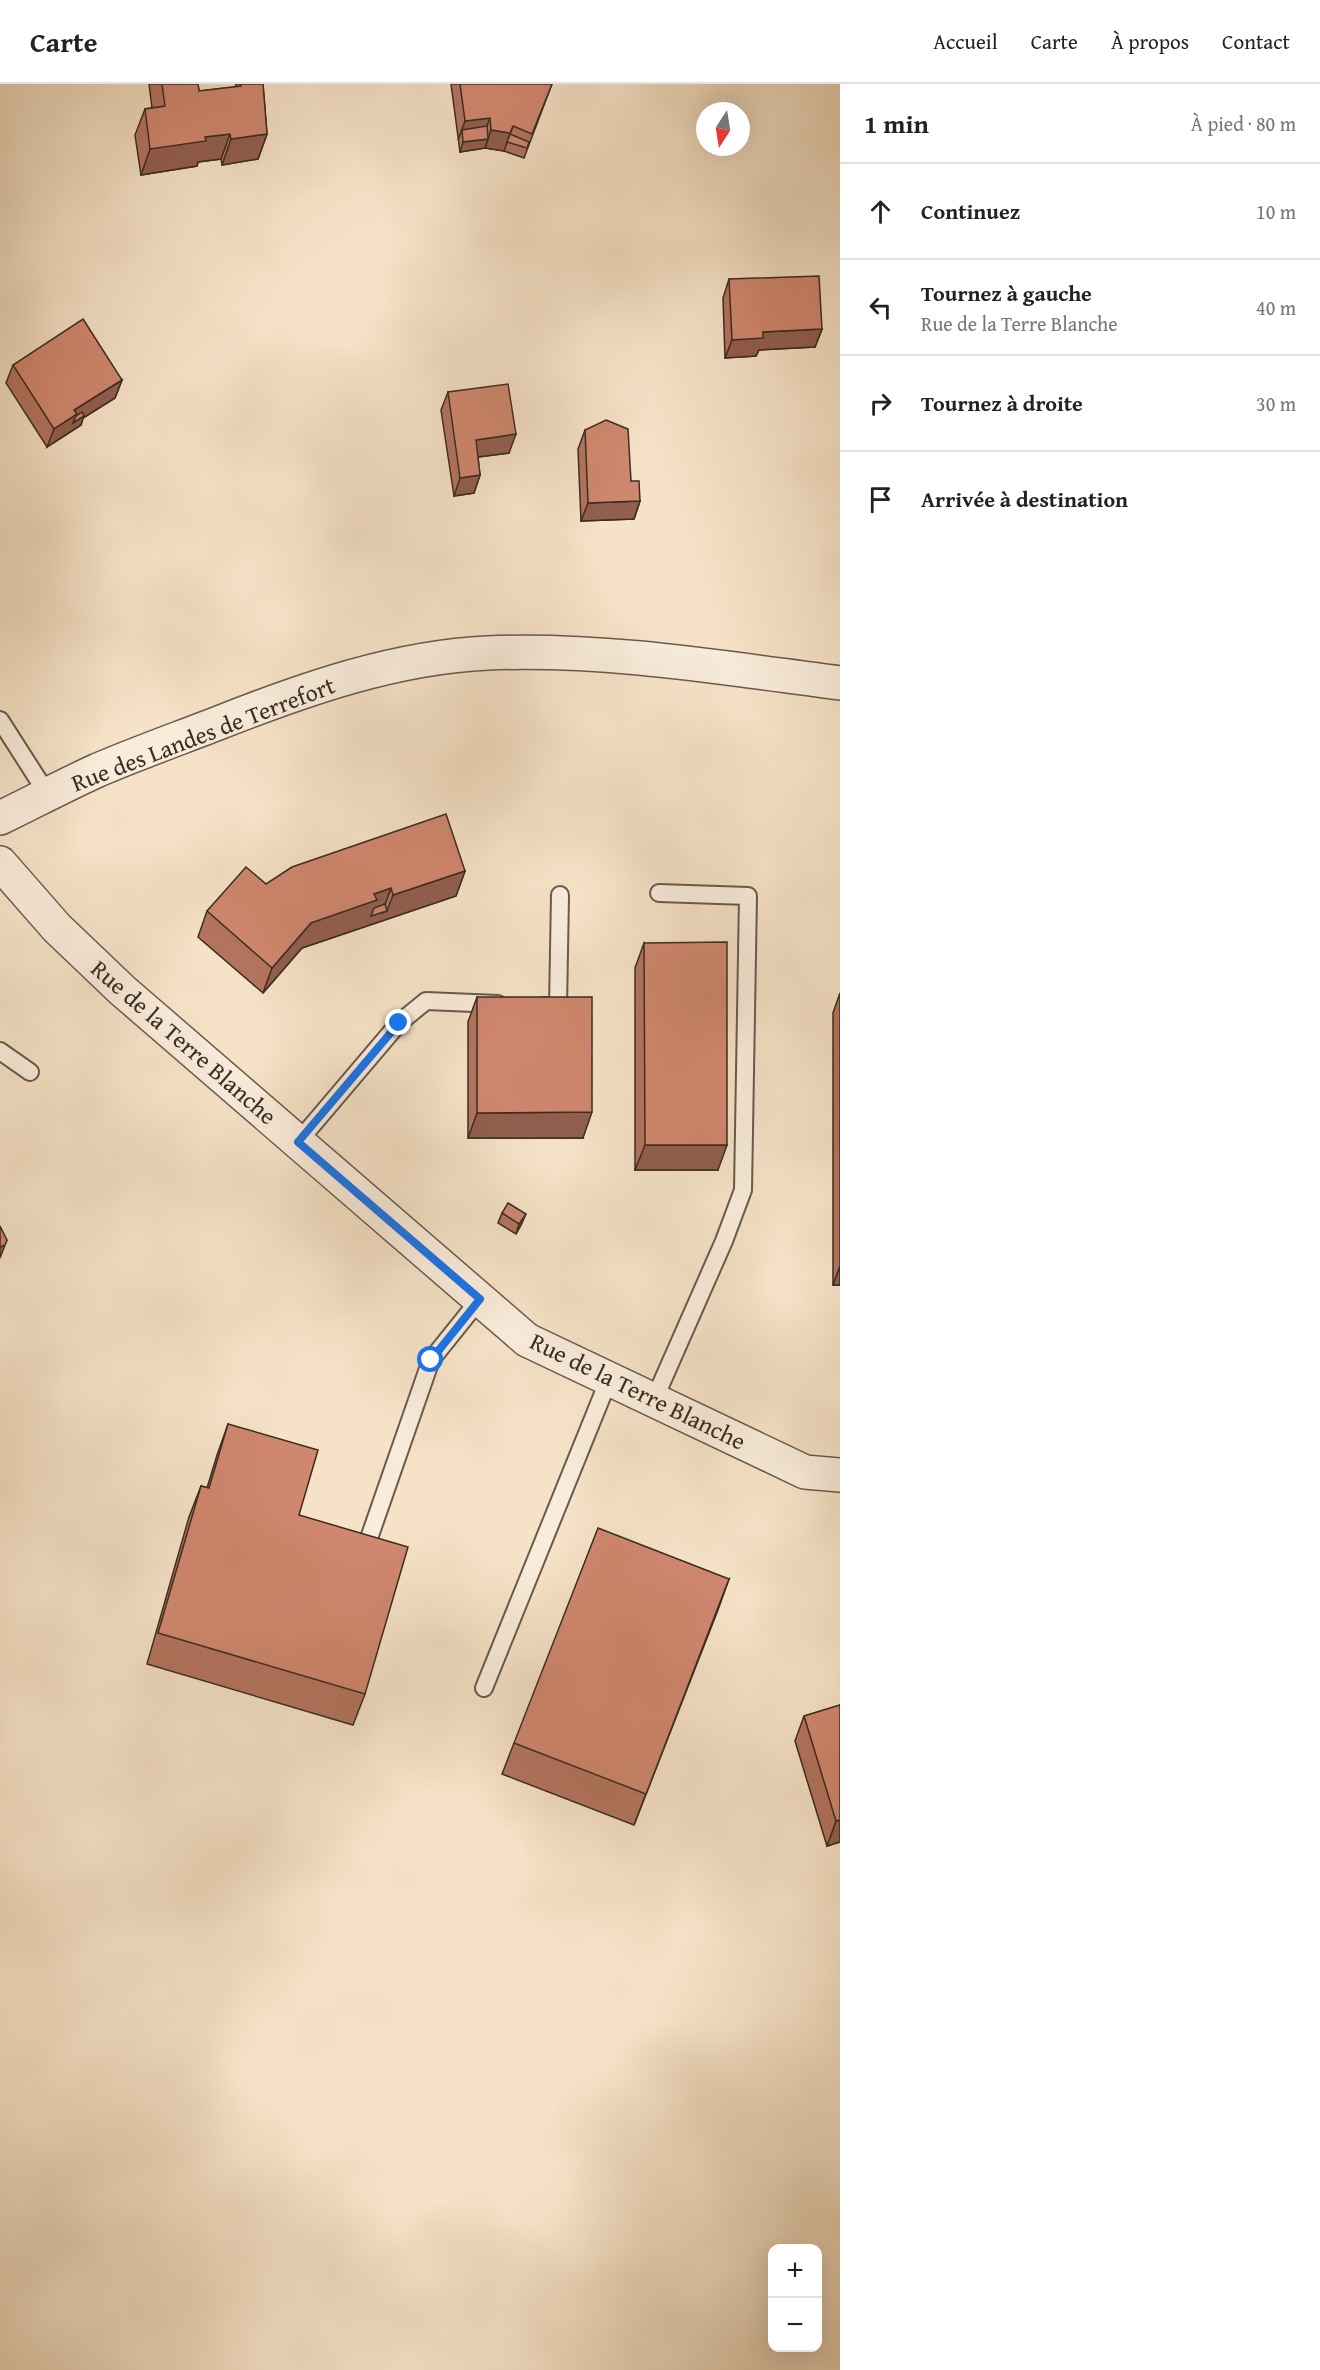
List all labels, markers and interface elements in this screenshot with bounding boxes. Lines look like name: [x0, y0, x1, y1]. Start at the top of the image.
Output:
text: Carte: [30, 21, 97, 62]
text: Accueil: [933, 26, 998, 57]
text: Carte: [1031, 26, 1078, 57]
text: À propos: [1111, 26, 1189, 57]
text: Contact: [1222, 26, 1290, 57]
north arrow: [696, 102, 750, 156]
text: 1 min: [864, 104, 929, 143]
text: À pied · 80 m: [1191, 109, 1296, 138]
icon: ahead: [864, 195, 897, 228]
text: Continuez: [921, 195, 1020, 227]
text: 10 m: [1256, 197, 1296, 226]
text: Tournez à gauche: [921, 277, 1092, 309]
icon: left: [864, 291, 897, 324]
text: 40 m: [1256, 293, 1296, 322]
text: Rue de la Terre Blanche: [921, 309, 1118, 338]
icon: right: [864, 387, 897, 420]
text: Tournez à droite: [921, 387, 1083, 419]
text: 30 m: [1256, 389, 1296, 418]
icon: arrive: [864, 483, 897, 516]
text: Arrivée à destination: [921, 483, 1128, 515]
street label: Rue des Landes de Terrefort: [66, 667, 340, 800]
street label: Rue de la Terre Blanche: [83, 951, 285, 1133]
route end: [385, 1009, 411, 1035]
street label: Rue de la Terre Blanche: [524, 1324, 752, 1458]
route start: [417, 1346, 443, 1372]
map controls: [768, 2244, 822, 2352]
button: +: [768, 2244, 822, 2298]
button: −: [768, 2298, 822, 2352]

